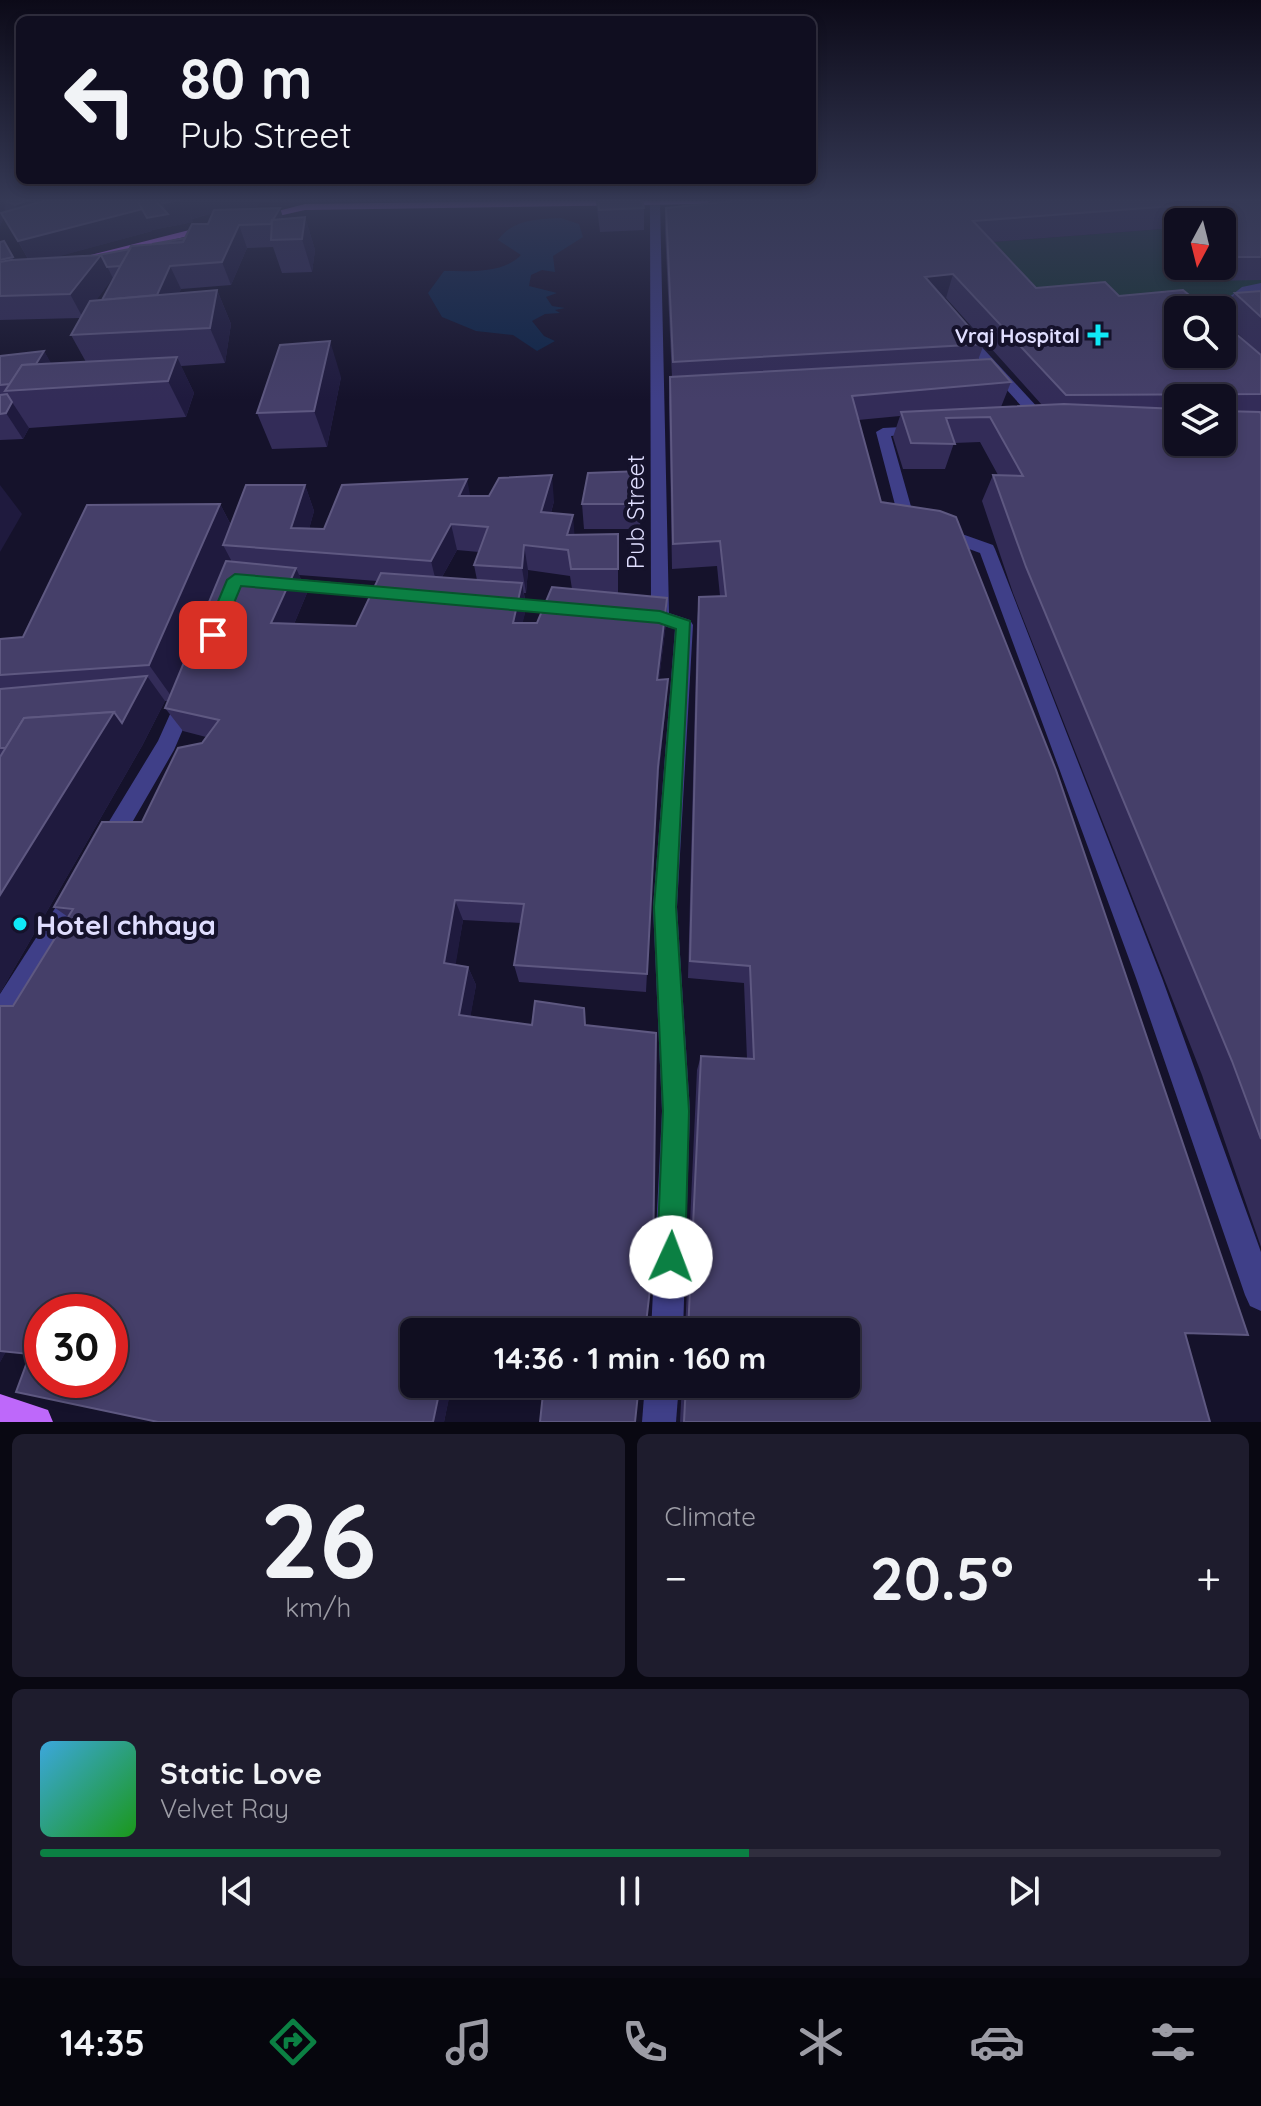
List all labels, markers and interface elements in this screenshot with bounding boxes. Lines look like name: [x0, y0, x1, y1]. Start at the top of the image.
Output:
text: 80 m: [180, 43, 312, 113]
icon: left: [48, 48, 152, 152]
text: Pub Street: [180, 112, 352, 157]
north arrow: [1164, 208, 1236, 280]
map controls: [1164, 208, 1236, 456]
button: search: [1164, 296, 1236, 368]
place label: Vraj Hospital: [955, 323, 1080, 348]
marker: Vraj Hospital: [1087, 324, 1109, 346]
button: layers: [1164, 384, 1236, 456]
street label: Pub Street: [620, 455, 650, 569]
pin: [179, 601, 247, 669]
icon: arrive: [191, 613, 235, 657]
place label: Hotel chhaya: [36, 907, 216, 942]
marker: Hotel chhaya: [11, 915, 29, 933]
position arrow: [629, 1215, 713, 1299]
speed limit sign: 30: [24, 1294, 128, 1398]
text: 14:36 · 1 min · 160 m: [494, 1339, 766, 1377]
text: 26: [260, 1474, 377, 1604]
text: Climate: [665, 1500, 756, 1533]
text: 20.5°: [870, 1540, 1014, 1615]
text: −: [665, 1550, 687, 1605]
text: +: [1196, 1550, 1221, 1605]
text: km/h: [285, 1591, 351, 1624]
text: Static Love: [160, 1754, 322, 1792]
text: Velvet Ray: [160, 1792, 289, 1825]
icon: previous: [215, 1869, 259, 1913]
icon: pause: [608, 1869, 652, 1913]
icon: next: [1002, 1869, 1046, 1913]
icon: directions: [265, 2014, 321, 2070]
icon: music: [441, 2014, 497, 2070]
icon: phone: [617, 2014, 673, 2070]
icon: climate: [793, 2014, 849, 2070]
icon: car: [969, 2014, 1025, 2070]
icon: filters: [1145, 2014, 1201, 2070]
text: 14:35: [60, 2020, 145, 2065]

